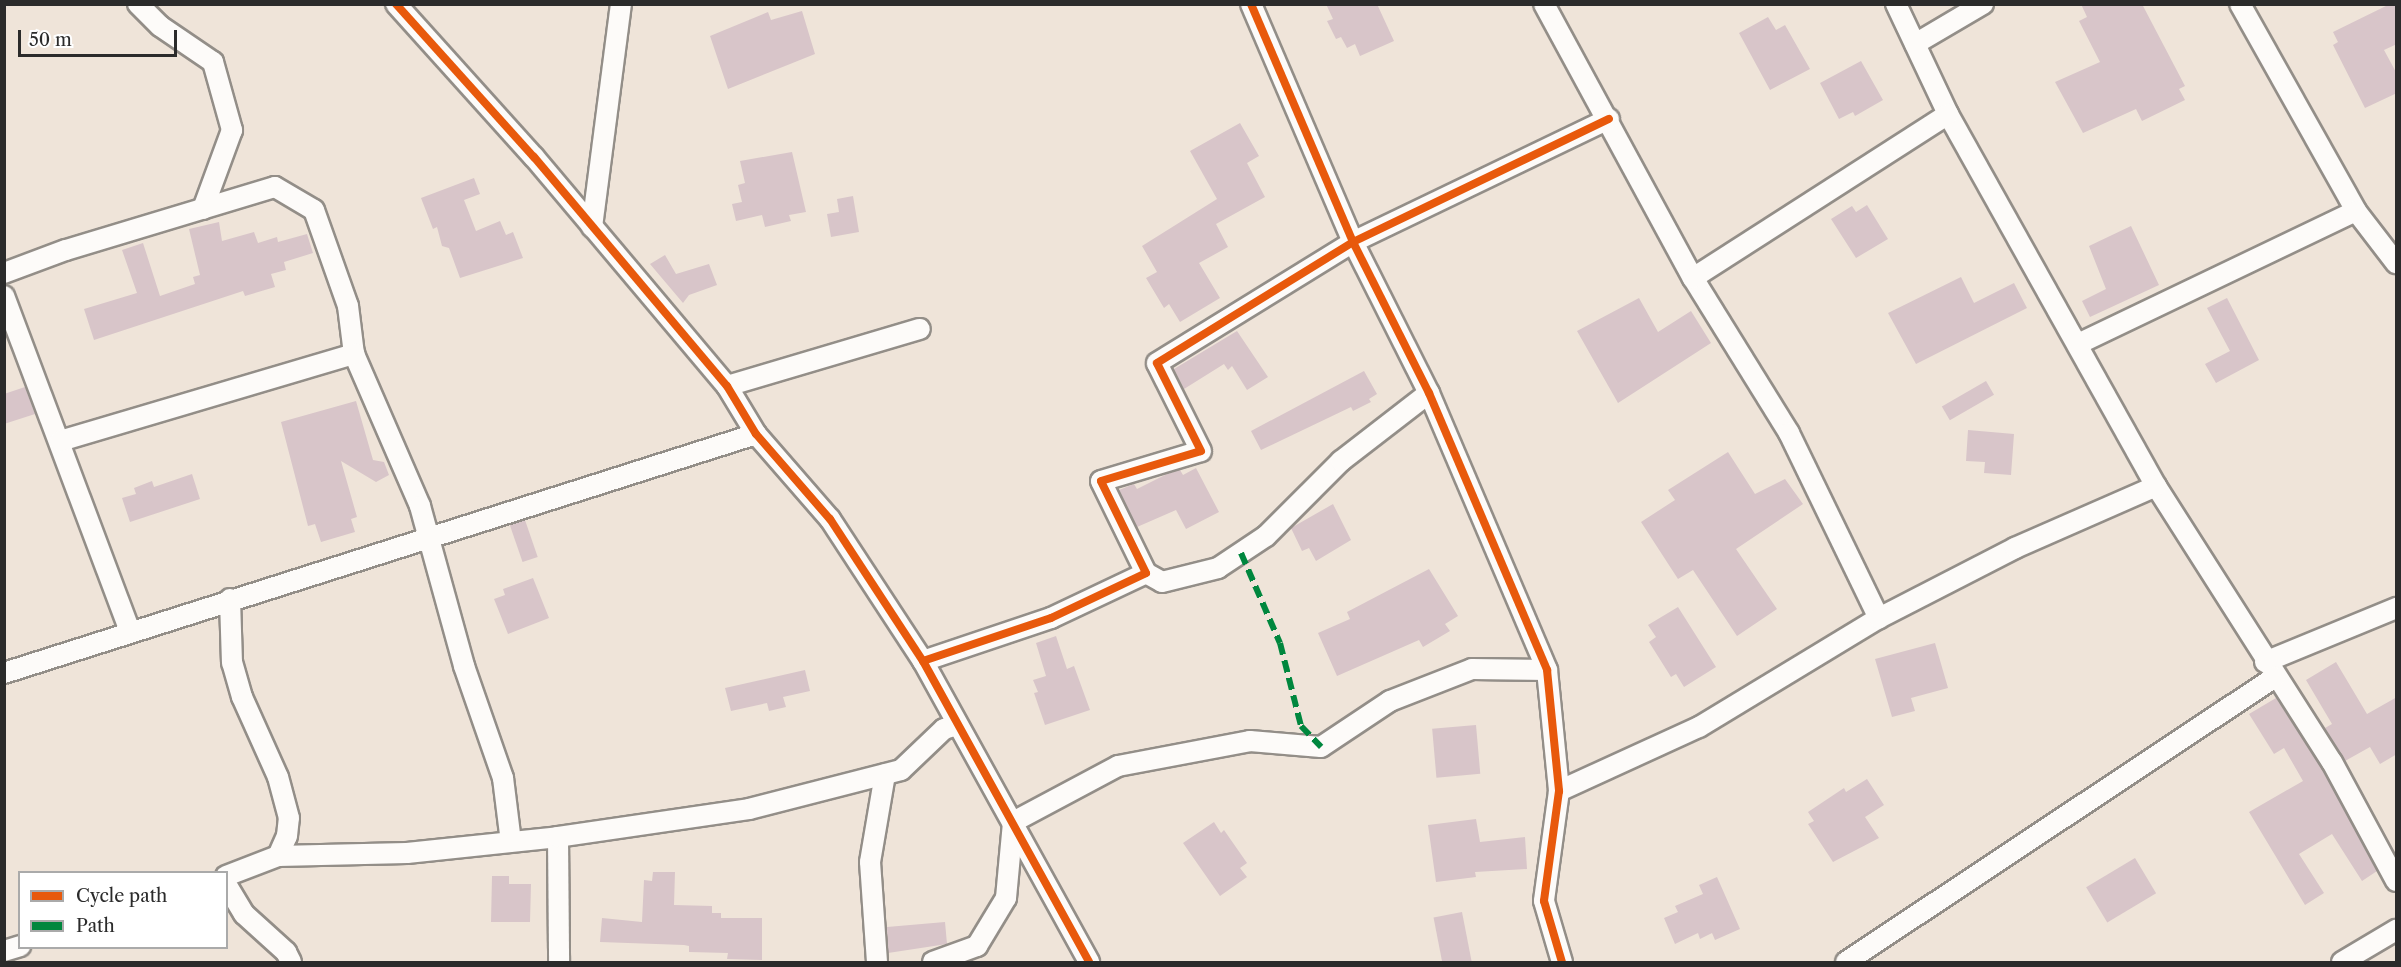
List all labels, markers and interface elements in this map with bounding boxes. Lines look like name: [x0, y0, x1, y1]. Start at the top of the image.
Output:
scale bar: [21, 18, 180, 56]
text: 50 m: [29, 29, 72, 51]
legend: [18, 871, 228, 949]
text: Cycle path: [76, 885, 167, 907]
text: Path: [76, 915, 115, 937]

